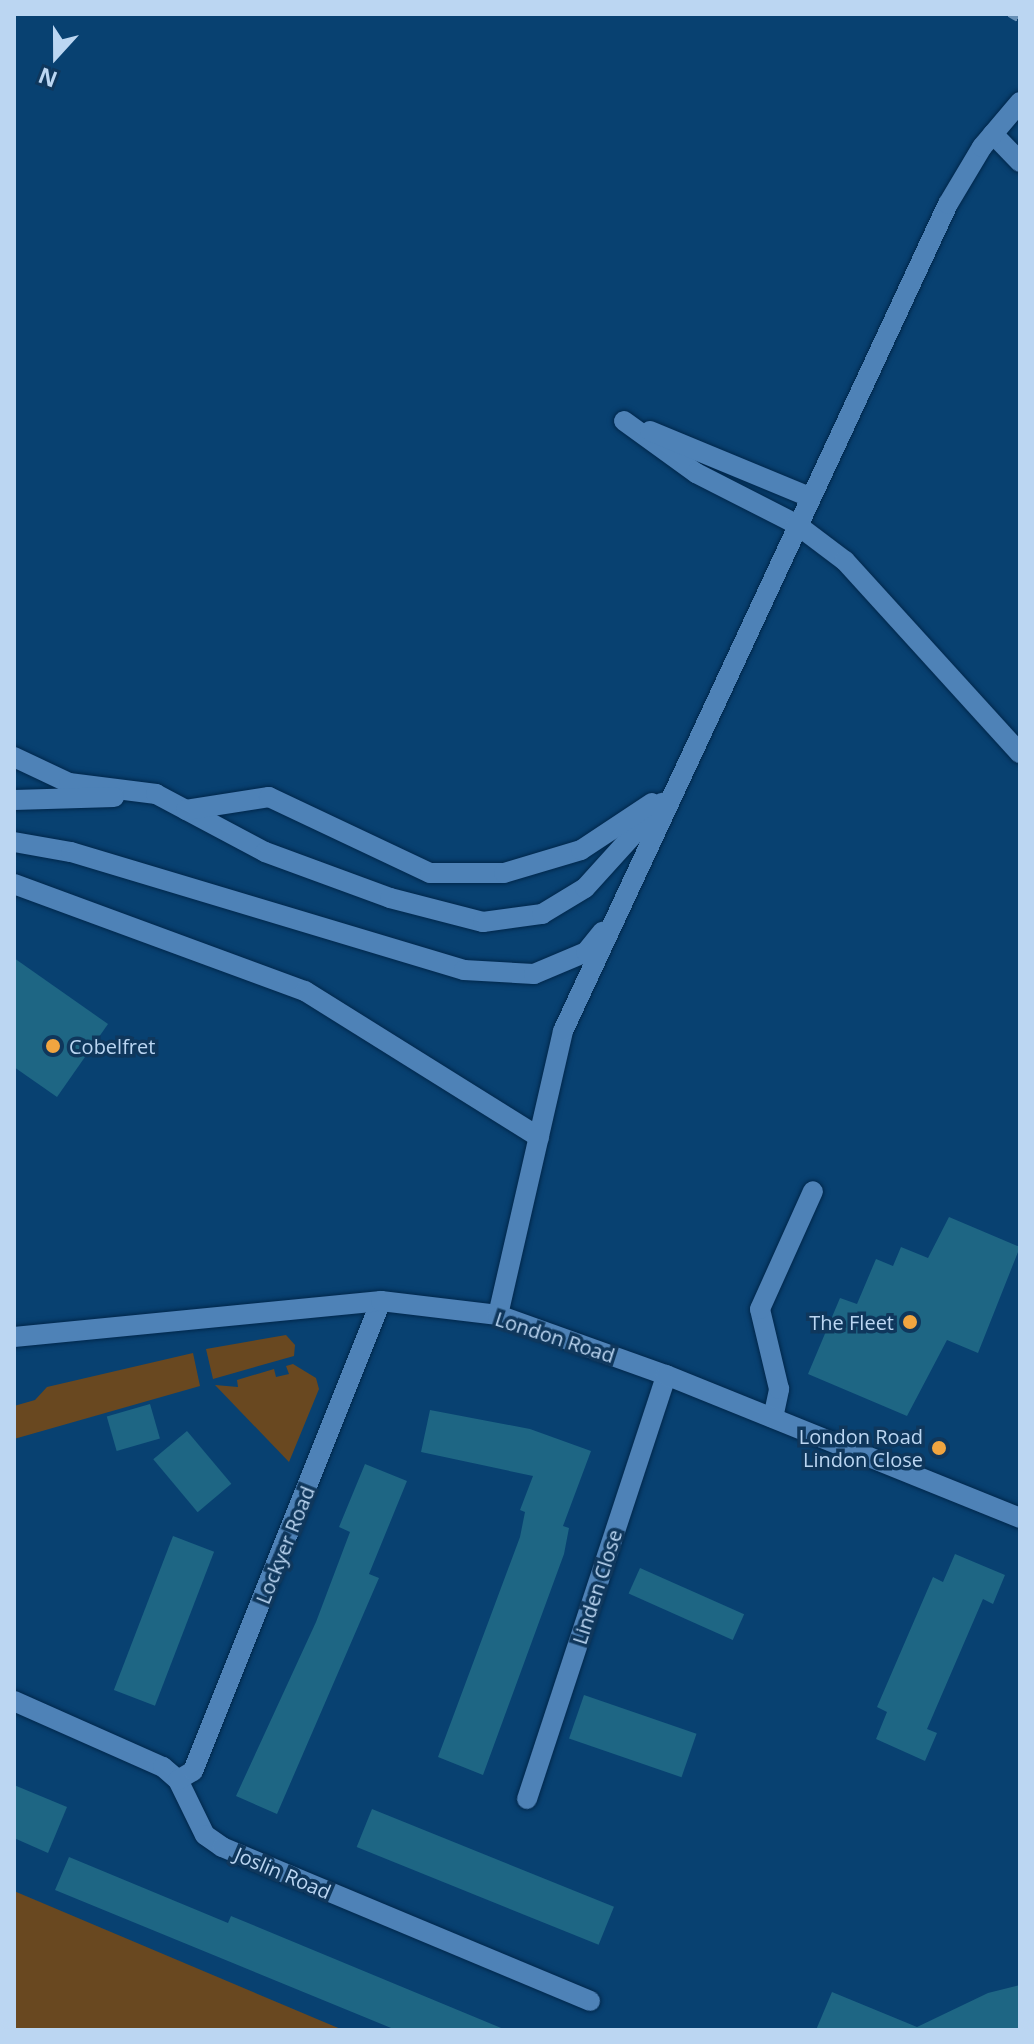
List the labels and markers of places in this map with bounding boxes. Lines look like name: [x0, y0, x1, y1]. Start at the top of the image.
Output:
place label: Cobelfret: [69, 1034, 155, 1058]
marker: Cobelfret: [44, 1037, 62, 1055]
place label: The Fleet: [809, 1310, 894, 1334]
marker: The Fleet: [901, 1313, 919, 1331]
place label: London Road Lindon Close: [799, 1424, 923, 1471]
marker: London Road Lindon Close: [930, 1439, 948, 1457]

